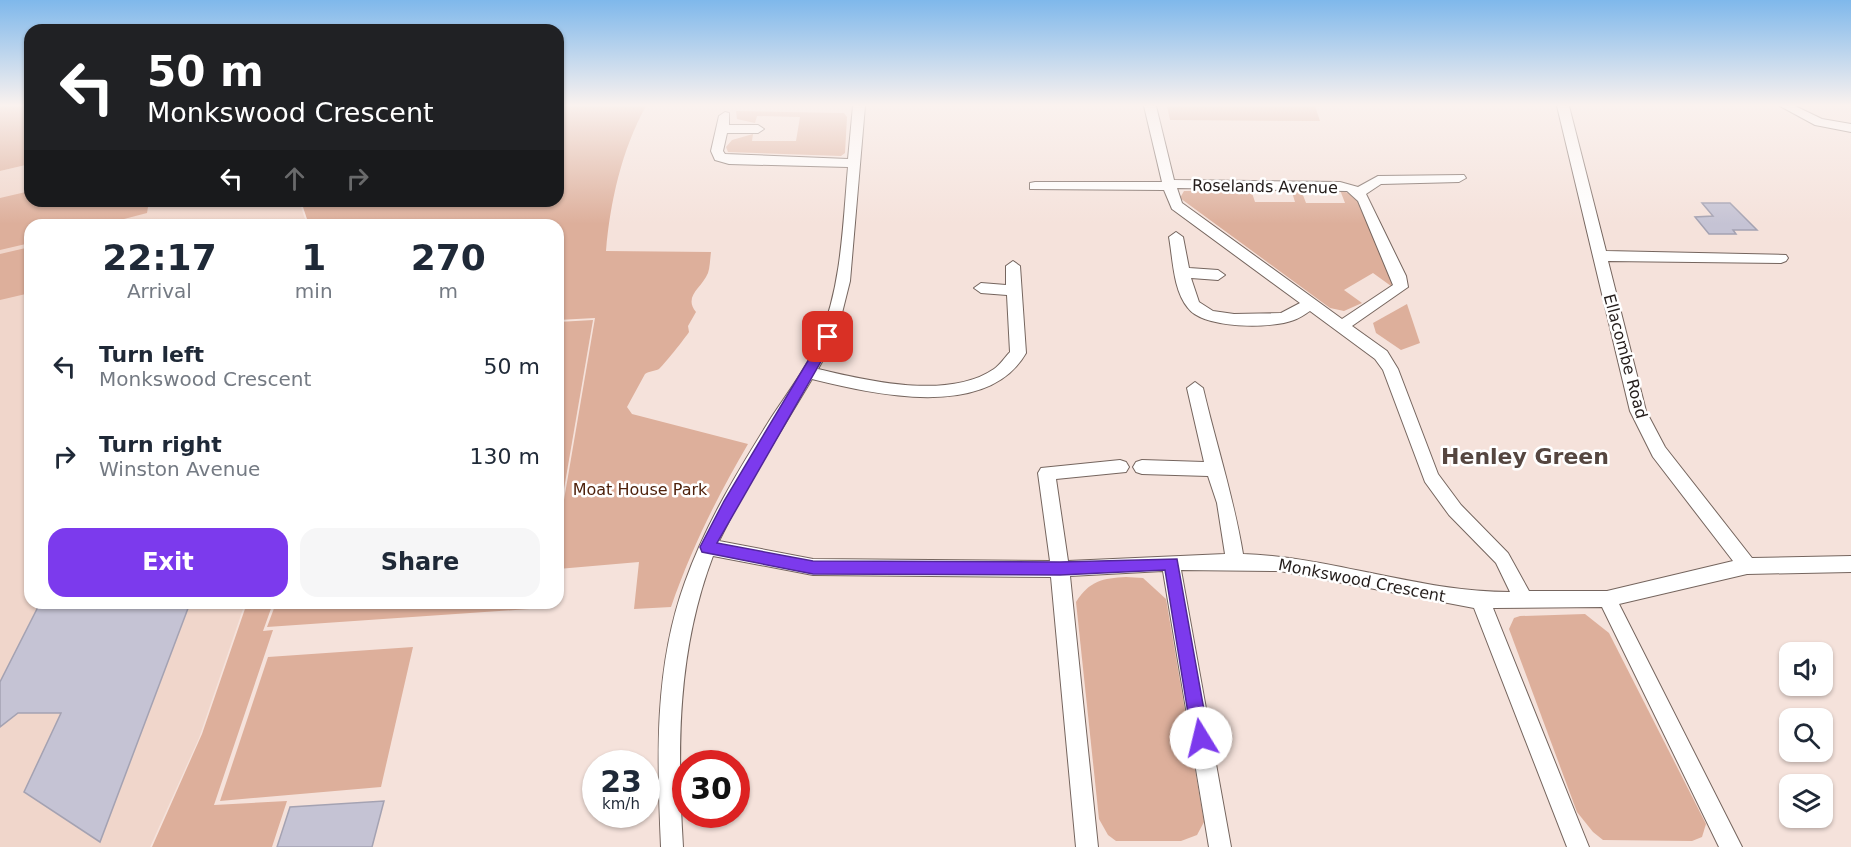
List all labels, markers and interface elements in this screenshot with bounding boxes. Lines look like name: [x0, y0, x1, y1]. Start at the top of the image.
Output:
text: 50 m: [147, 47, 264, 96]
icon: left: [48, 48, 126, 126]
text: Monkswood Crescent: [147, 97, 434, 128]
icon: left: [215, 162, 248, 195]
icon: ahead: [278, 162, 311, 195]
icon: right: [341, 162, 374, 195]
street label: Roselands Avenue: [1192, 176, 1338, 197]
text: 22:17: [102, 237, 217, 278]
text: 1: [301, 237, 326, 278]
text: 270: [411, 237, 486, 278]
text: Arrival: [127, 279, 192, 303]
text: min: [295, 279, 333, 303]
text: m: [439, 279, 458, 303]
street label: Ellacombe Road: [1600, 292, 1651, 421]
pin: [802, 311, 853, 362]
icon: arrive: [811, 320, 844, 353]
text: Turn left: [99, 342, 204, 367]
icon: left: [48, 350, 81, 383]
text: 50 m: [484, 354, 540, 379]
text: Monkswood Crescent: [99, 367, 311, 391]
text: Turn right: [99, 432, 222, 457]
icon: right: [48, 440, 81, 473]
text: 130 m: [470, 444, 540, 469]
district label: Henley Green: [1441, 444, 1609, 469]
text: Winston Avenue: [99, 457, 260, 481]
park label: Moat House Park: [573, 480, 708, 499]
button: Exit: [48, 528, 288, 597]
button: Share: [300, 528, 540, 597]
street label: Monkswood Crescent: [1277, 555, 1447, 606]
map controls: [1779, 642, 1833, 828]
button: sound: [1779, 642, 1833, 696]
position arrow: [1169, 706, 1233, 770]
button: search: [1779, 708, 1833, 762]
speed limit sign: 30: [672, 750, 750, 828]
text: 23: [600, 764, 642, 799]
button: layers: [1779, 774, 1833, 828]
text: km/h: [602, 795, 640, 813]

